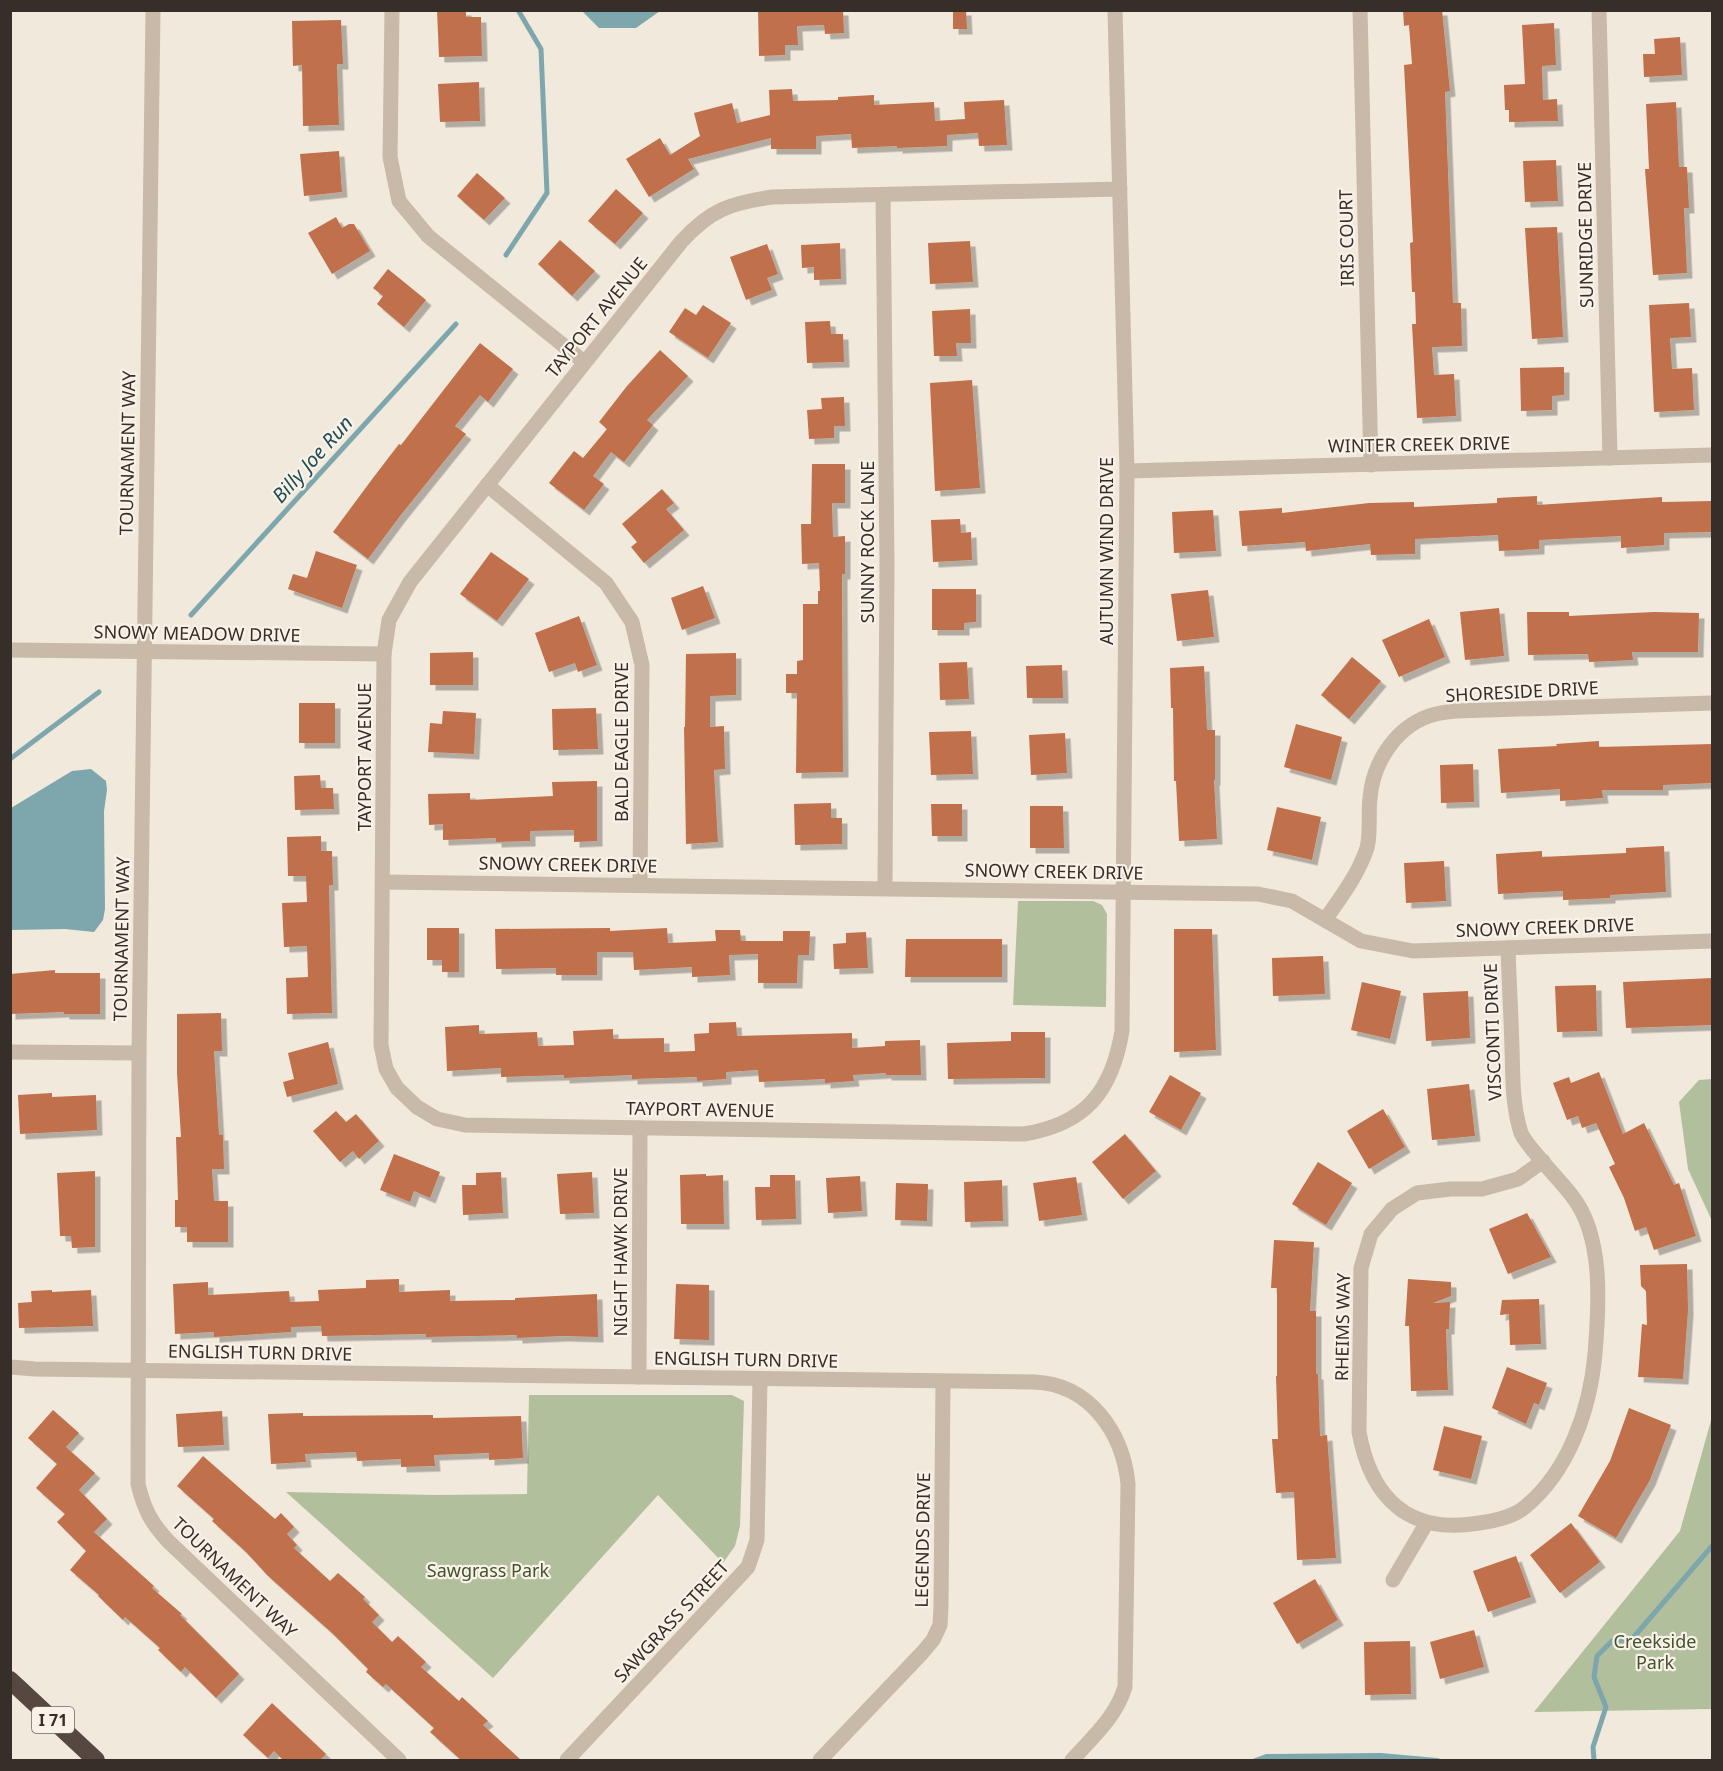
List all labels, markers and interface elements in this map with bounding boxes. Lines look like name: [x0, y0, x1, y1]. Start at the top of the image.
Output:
street label: SUNRIDGE DRIVE: [1572, 162, 1598, 308]
street label: IRIS COURT: [1333, 189, 1359, 287]
street label: TAYPORT AVENUE: [540, 252, 652, 382]
street label: TOURNAMENT WAY: [114, 370, 140, 535]
water label: Billy Joe Run: [266, 410, 358, 508]
street label: WINTER CREEK DRIVE: [1328, 430, 1510, 458]
street label: AUTUMN WIND DRIVE: [1094, 457, 1118, 645]
street label: SUNNY ROCK LANE: [855, 461, 879, 623]
street label: SNOWY MEADOW DRIVE: [94, 619, 300, 647]
street label: BALD EAGLE DRIVE: [609, 662, 633, 822]
street label: SHORESIDE DRIVE: [1445, 675, 1599, 707]
street label: TAYPORT AVENUE: [352, 683, 376, 831]
street label: SNOWY CREEK DRIVE: [478, 850, 658, 878]
street label: TOURNAMENT WAY: [108, 856, 134, 1021]
street label: SNOWY CREEK DRIVE: [964, 857, 1144, 885]
street label: SNOWY CREEK DRIVE: [1455, 912, 1635, 942]
street label: VISCONTI DRIVE: [1478, 963, 1506, 1101]
street label: TAYPORT AVENUE: [625, 1096, 775, 1122]
street label: NIGHT HAWK DRIVE: [608, 1168, 632, 1336]
street label: RHEIMS WAY: [1329, 1272, 1355, 1381]
street label: ENGLISH TURN DRIVE: [168, 1338, 352, 1366]
street label: ENGLISH TURN DRIVE: [654, 1345, 838, 1373]
street label: LEGENDS DRIVE: [909, 1472, 935, 1608]
street label: TOURNAMENT WAY: [167, 1511, 303, 1643]
street label: SAWGRASS STREET: [608, 1555, 734, 1687]
park label: Sawgrass Park: [427, 1558, 550, 1582]
park label: Creekside Park: [1614, 1629, 1696, 1674]
road number: I 71: [32, 1707, 74, 1733]

